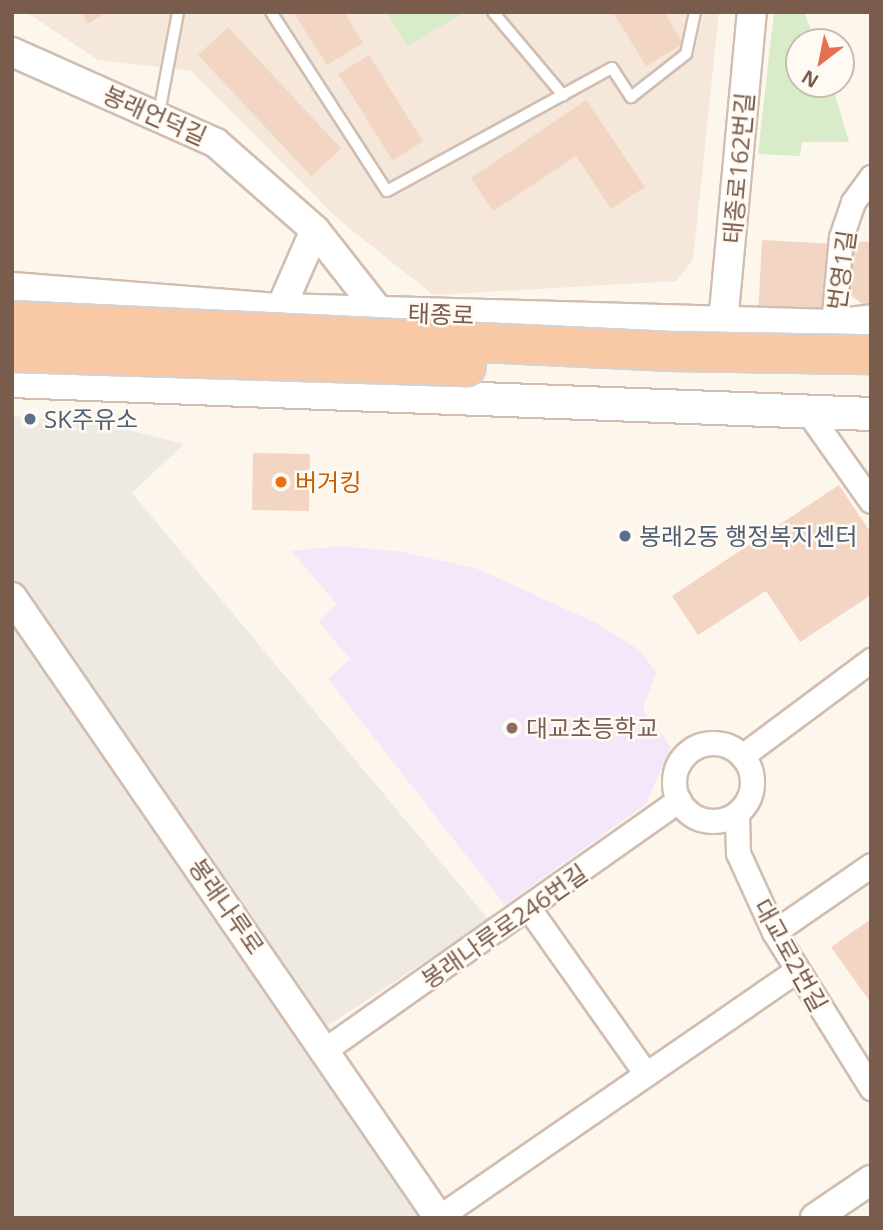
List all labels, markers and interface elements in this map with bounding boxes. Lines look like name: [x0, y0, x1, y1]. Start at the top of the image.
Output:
north arrow: [785, 28, 855, 98]
text: N: [796, 64, 823, 94]
street label: 봉래언덕길: [99, 79, 211, 151]
street label: 태종로162번길: [717, 91, 759, 245]
street label: 번영1길: [821, 228, 861, 312]
street label: 태종로: [407, 298, 475, 330]
place label: SK주유소: [44, 405, 138, 433]
marker: SK주유소: [22, 411, 38, 427]
place label: 버거킹: [295, 468, 361, 496]
marker: 버거킹: [273, 474, 289, 490]
place label: 봉래2동 행정복지센터: [639, 522, 858, 550]
marker: 봉래2동 행정복지센터: [617, 528, 633, 544]
place label: 대교초등학교: [526, 714, 658, 742]
marker: 대교초등학교: [504, 720, 520, 736]
street label: 봉래나루로: [184, 853, 270, 959]
street label: 봉래나루로246번길: [416, 858, 592, 994]
street label: 대교로2번길: [748, 894, 834, 1016]

